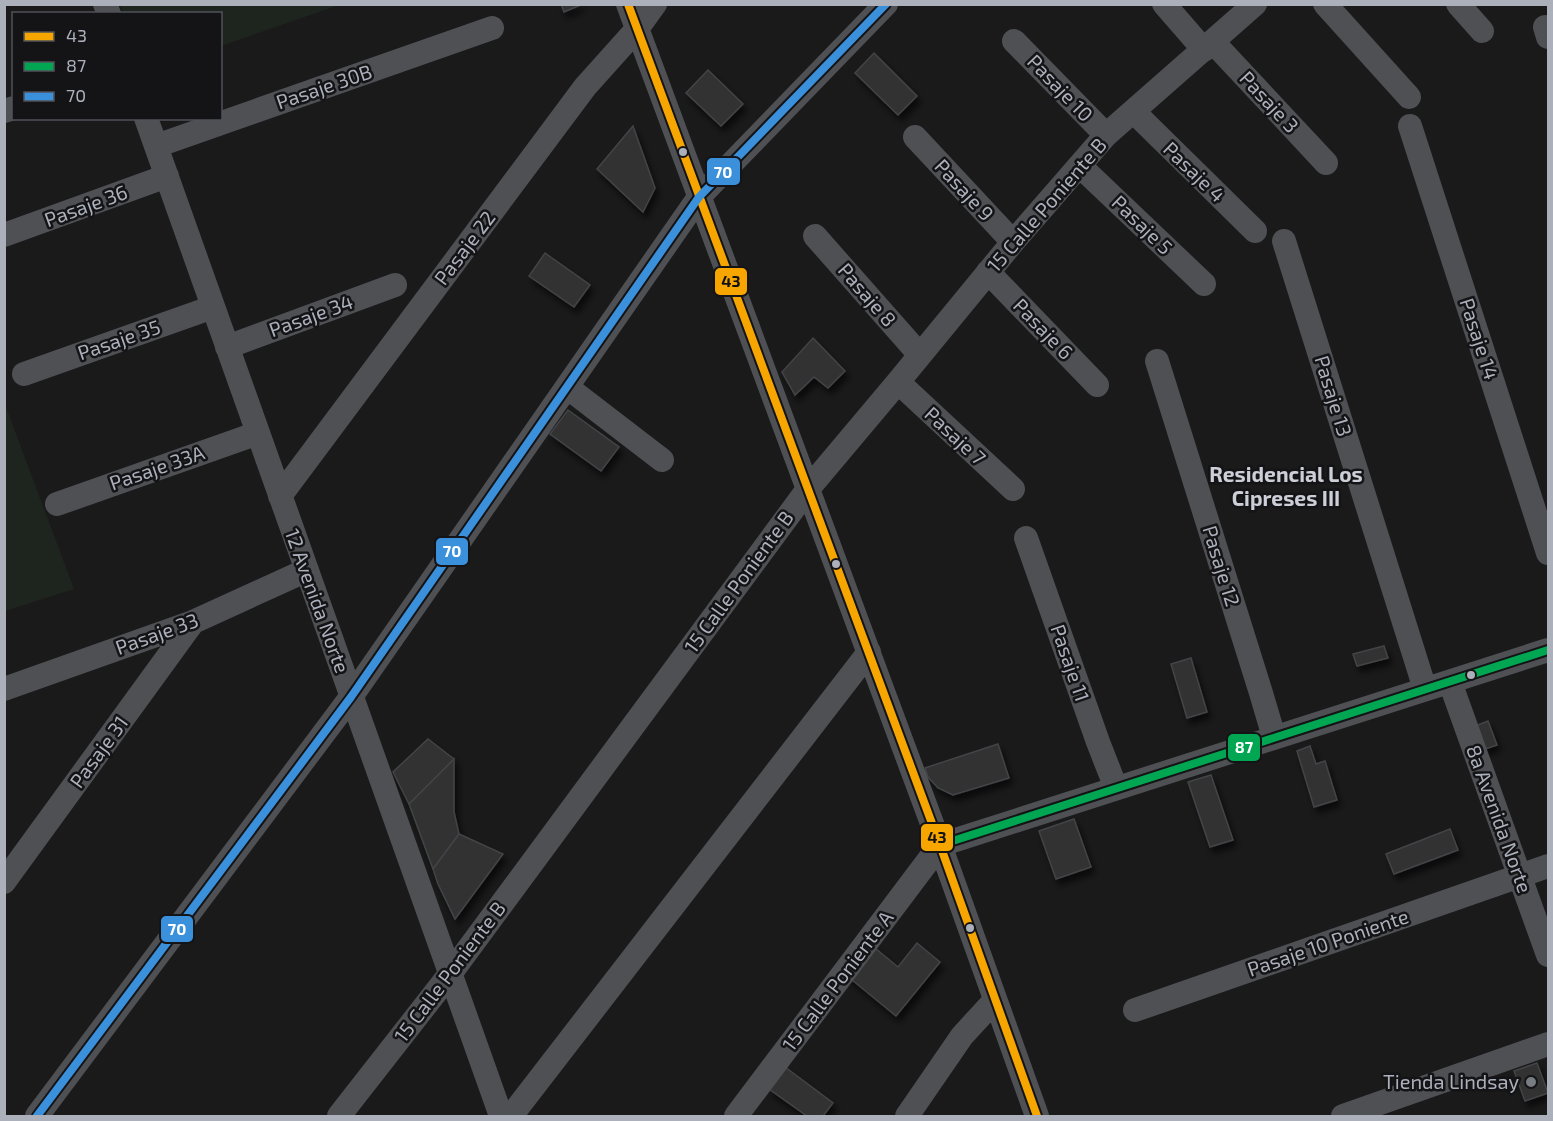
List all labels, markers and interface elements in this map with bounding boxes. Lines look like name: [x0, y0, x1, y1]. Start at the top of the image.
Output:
legend: [12, 12, 222, 120]
text: 43: [66, 24, 87, 46]
street label: Pasaje 10: [1023, 49, 1099, 126]
text: 87: [66, 54, 86, 76]
street label: Pasaje 30B: [273, 58, 375, 114]
street label: Pasaje 3: [1235, 66, 1304, 137]
text: 70: [66, 84, 86, 106]
street label: 15 Calle Poniente B: [981, 132, 1111, 276]
street label: Pasaje 4: [1159, 136, 1230, 206]
unlabelled marker: [677, 146, 689, 158]
street label: Pasaje 9: [930, 154, 999, 225]
line badge: 70: [706, 157, 741, 186]
text: 70: [714, 162, 732, 181]
street label: Pasaje 36: [41, 179, 130, 231]
street label: Pasaje 5: [1107, 190, 1178, 259]
street label: Pasaje 22: [429, 206, 500, 289]
street label: Pasaje 8: [834, 258, 902, 331]
line badge: 43: [714, 267, 748, 296]
text: 43: [721, 271, 741, 290]
street label: Pasaje 34: [265, 289, 356, 341]
street label: Pasaje 6: [1009, 293, 1079, 364]
street label: Pasaje 14: [1456, 295, 1504, 382]
street label: Pasaje 35: [74, 314, 163, 364]
street label: Pasaje 13: [1310, 352, 1358, 439]
street label: Pasaje 7: [920, 401, 991, 469]
street label: Pasaje 33A: [106, 439, 208, 494]
district label: Residencial Los Cipreses III: [1209, 461, 1363, 510]
street label: 15 Calle Poniente B: [679, 506, 798, 657]
street label: Pasaje 12: [1198, 522, 1246, 609]
street label: 12 Avenida Norte: [281, 525, 355, 676]
line badge: 70: [435, 537, 469, 566]
text: 70: [443, 541, 461, 560]
unlabelled marker: [830, 558, 842, 570]
street label: Pasaje 33: [112, 607, 201, 659]
street label: Pasaje 11: [1047, 621, 1095, 704]
unlabelled marker: [1465, 669, 1477, 681]
street label: Pasaje 31: [64, 711, 132, 792]
line badge: 87: [1227, 733, 1261, 762]
text: 87: [1235, 737, 1254, 756]
street label: 8a Avenida Norte: [1462, 741, 1538, 896]
line badge: 43: [920, 823, 954, 852]
text: 43: [927, 827, 947, 846]
street label: 15 Calle Poniente B: [389, 896, 510, 1046]
street label: Pasaje 10 Poniente: [1244, 903, 1411, 981]
street label: 15 Calle Poniente A: [777, 905, 898, 1055]
line badge: 70: [160, 915, 194, 943]
text: 70: [168, 919, 186, 938]
unlabelled marker: [964, 922, 976, 934]
place label: Tienda Lindsay: [1383, 1069, 1519, 1093]
marker: Tienda Lindsay: [1524, 1075, 1538, 1089]

